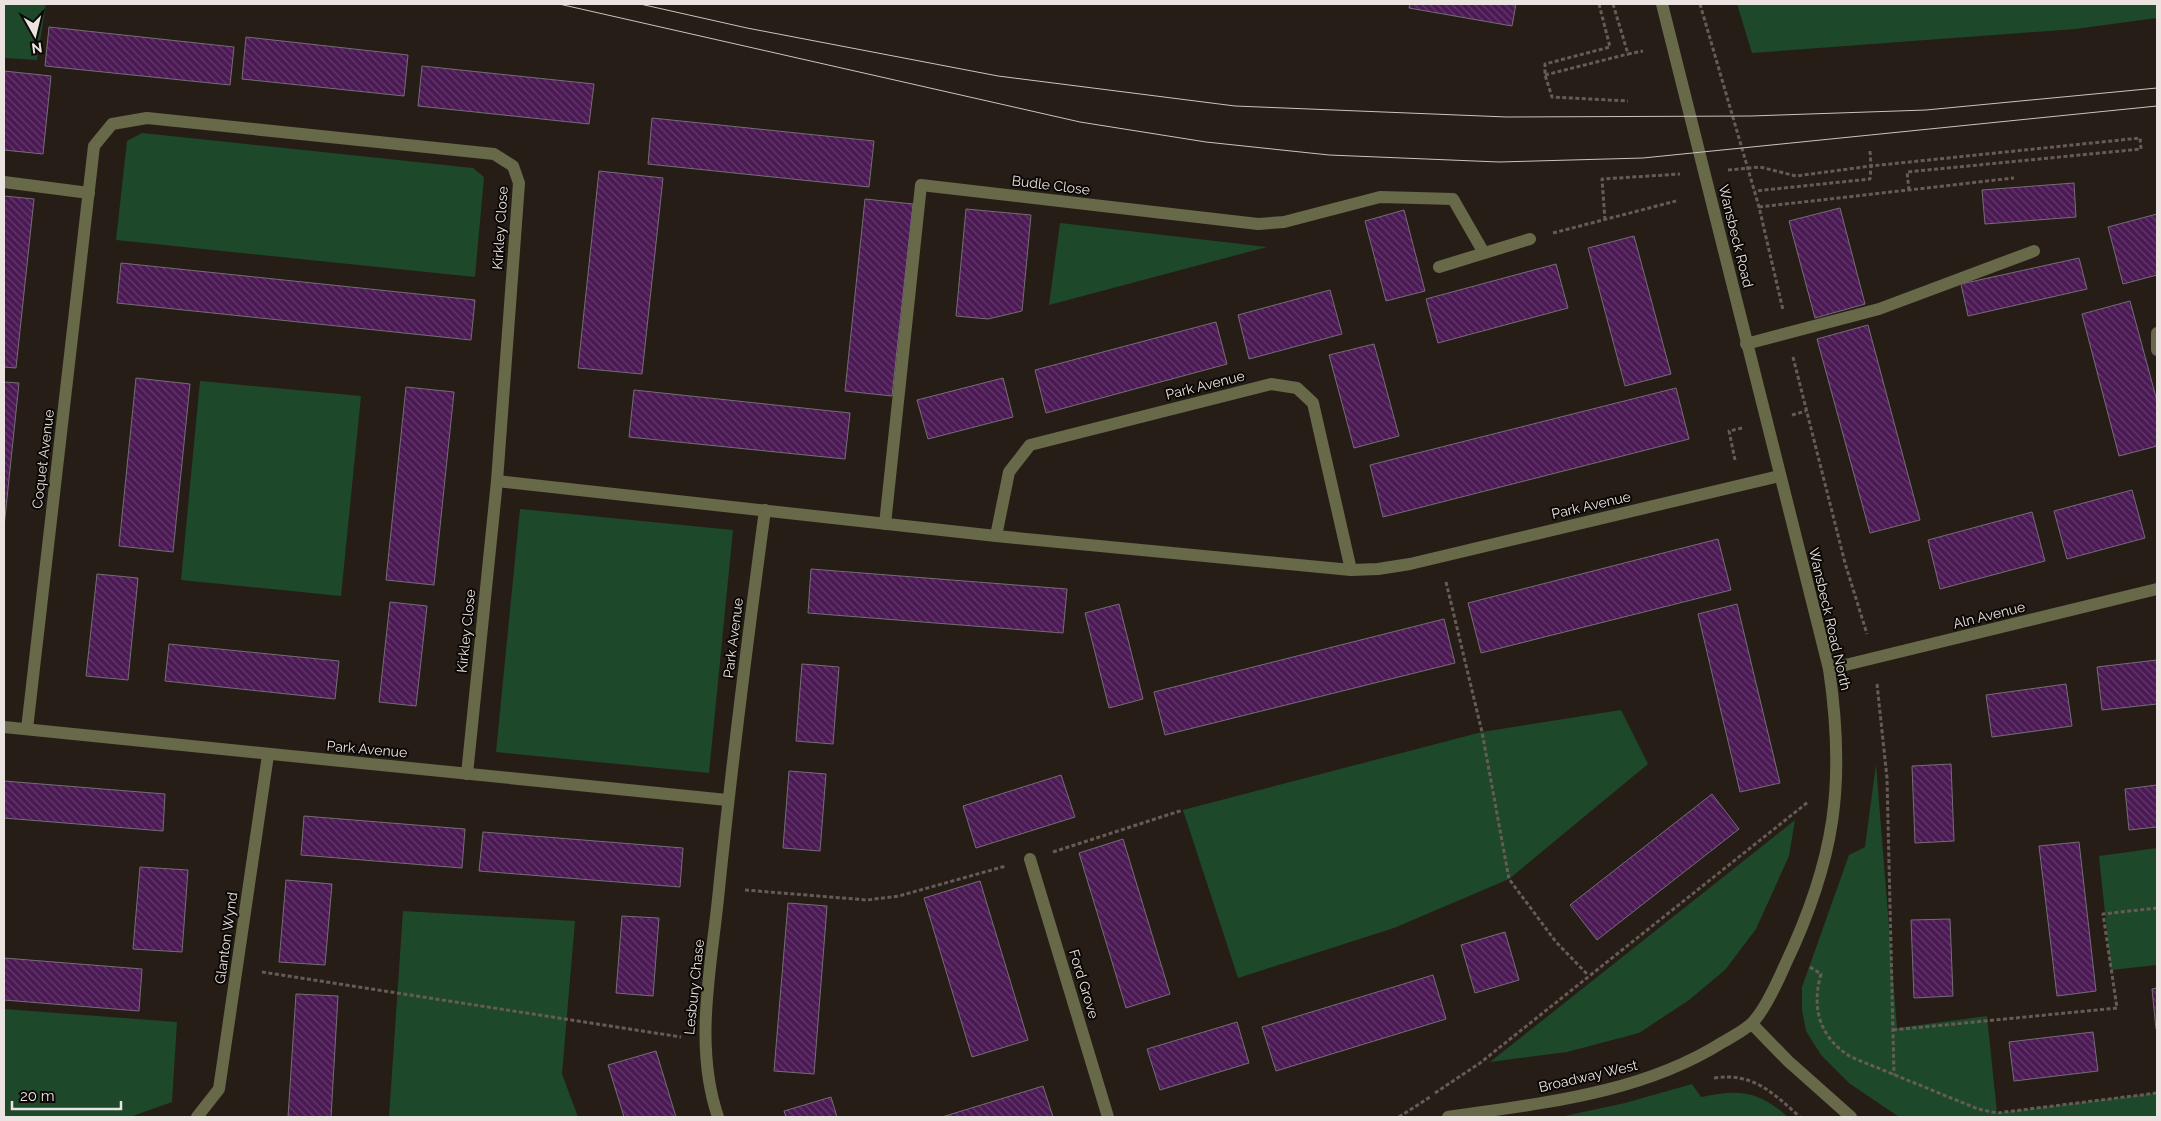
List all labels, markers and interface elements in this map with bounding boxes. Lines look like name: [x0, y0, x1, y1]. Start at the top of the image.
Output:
north arrow: [10, 10, 60, 60]
text: N: [30, 39, 43, 57]
street label: Budle Close: [1011, 172, 1091, 198]
street label: Wansbeck Road: [1715, 183, 1757, 289]
street label: Kirkley Close: [489, 186, 511, 270]
street label: Park Avenue: [1164, 367, 1246, 403]
street label: Coquet Avenue: [29, 408, 57, 510]
street label: Park Avenue: [1550, 488, 1632, 522]
street label: Wansbeck Road North: [1806, 546, 1854, 692]
street label: Kirkley Close: [454, 589, 478, 673]
street label: Park Avenue: [720, 597, 746, 679]
street label: Aln Avenue: [1951, 598, 2027, 632]
street label: Park Avenue: [326, 738, 408, 760]
street label: Glanton Wynd: [212, 891, 240, 985]
street label: Lesbury Chase: [681, 938, 707, 1036]
street label: Ford Grove: [1066, 948, 1102, 1020]
street label: Broadway West: [1537, 1057, 1639, 1095]
scale bar: [12, 1078, 121, 1110]
text: 20 m: [20, 1087, 55, 1105]

